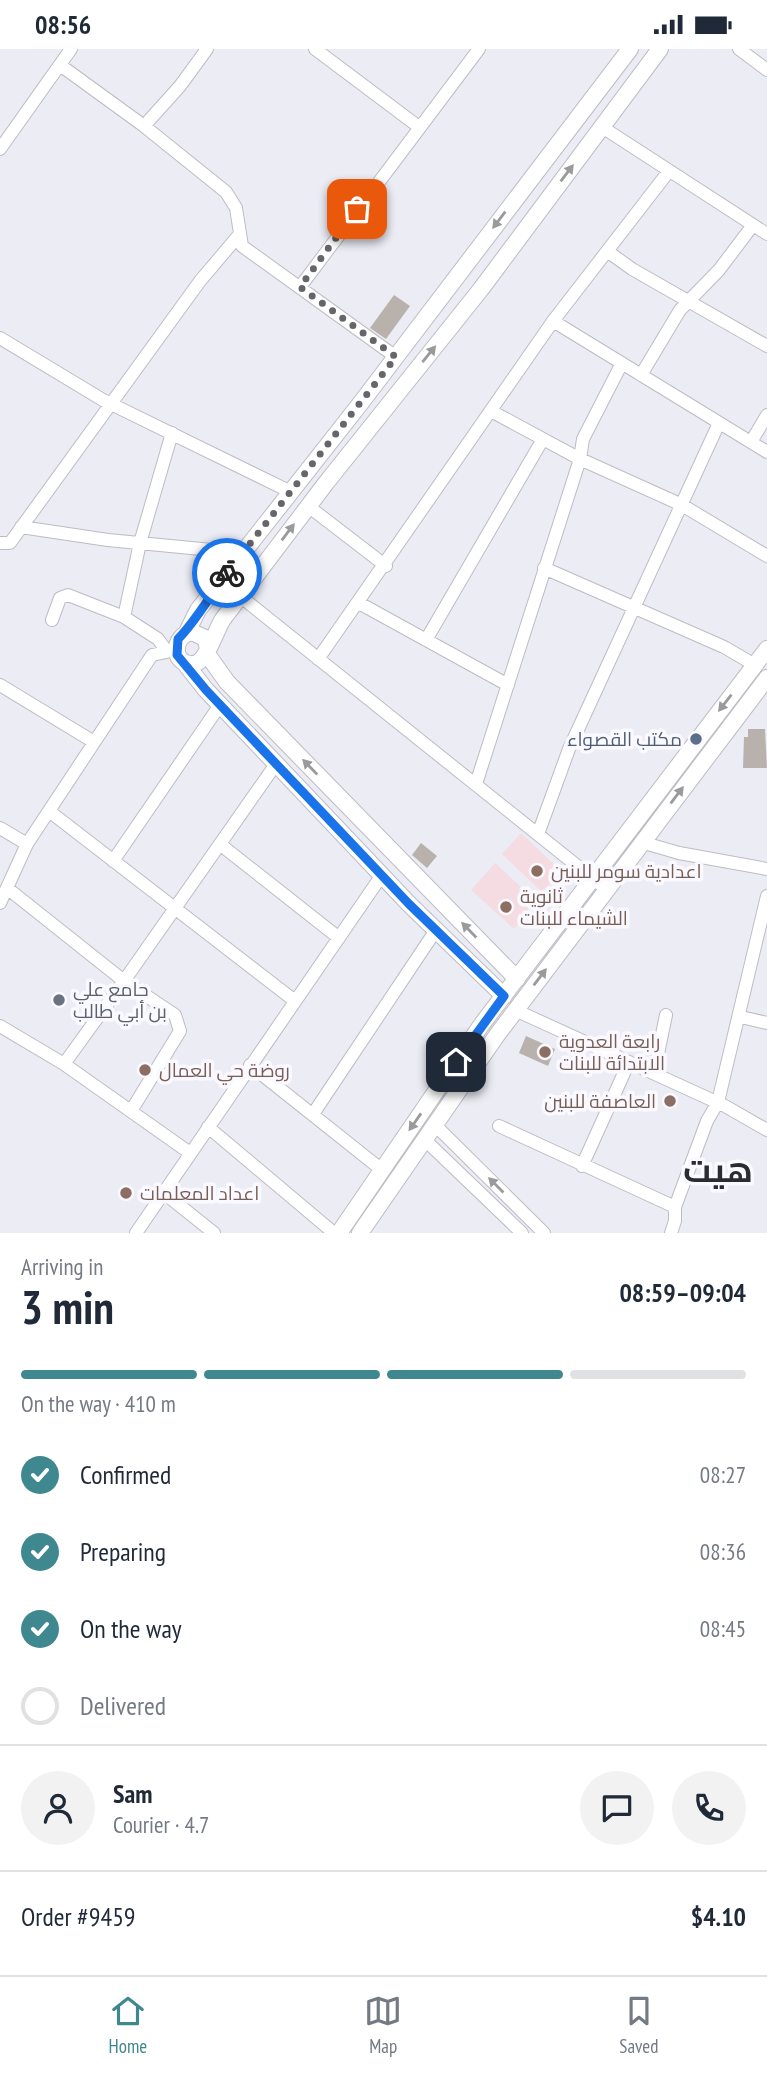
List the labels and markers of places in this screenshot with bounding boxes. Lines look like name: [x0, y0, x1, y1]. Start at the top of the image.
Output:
pin: [327, 179, 387, 239]
place label: مكتب القصواء: [567, 727, 682, 751]
marker: مكتب القصواء: [688, 731, 704, 747]
place label: اعدادية سومر للبنين: [551, 859, 702, 883]
marker: اعدادية سومر للبنين: [529, 863, 545, 879]
place label: ثانوية الشيماء للبنات: [520, 884, 628, 930]
marker: ثانوية الشيماء للبنات: [498, 899, 514, 915]
place label: جامع علي بن أبي طالب: [73, 977, 167, 1026]
marker: جامع علي بن أبي طالب: [51, 992, 67, 1008]
place label: رابعة العدوية الابتدائة للبنات: [559, 1029, 665, 1075]
pin: [426, 1032, 486, 1092]
marker: رابعة العدوية الابتدائة للبنات: [537, 1044, 553, 1060]
place label: روضة حي العمال: [159, 1058, 290, 1085]
marker: روضة حي العمال: [137, 1062, 153, 1078]
place label: العاصفة للبنين: [544, 1089, 656, 1113]
marker: العاصفة للبنين: [662, 1093, 678, 1109]
place label: اعداد المعلمات: [140, 1181, 259, 1205]
marker: اعداد المعلمات: [118, 1185, 134, 1201]

